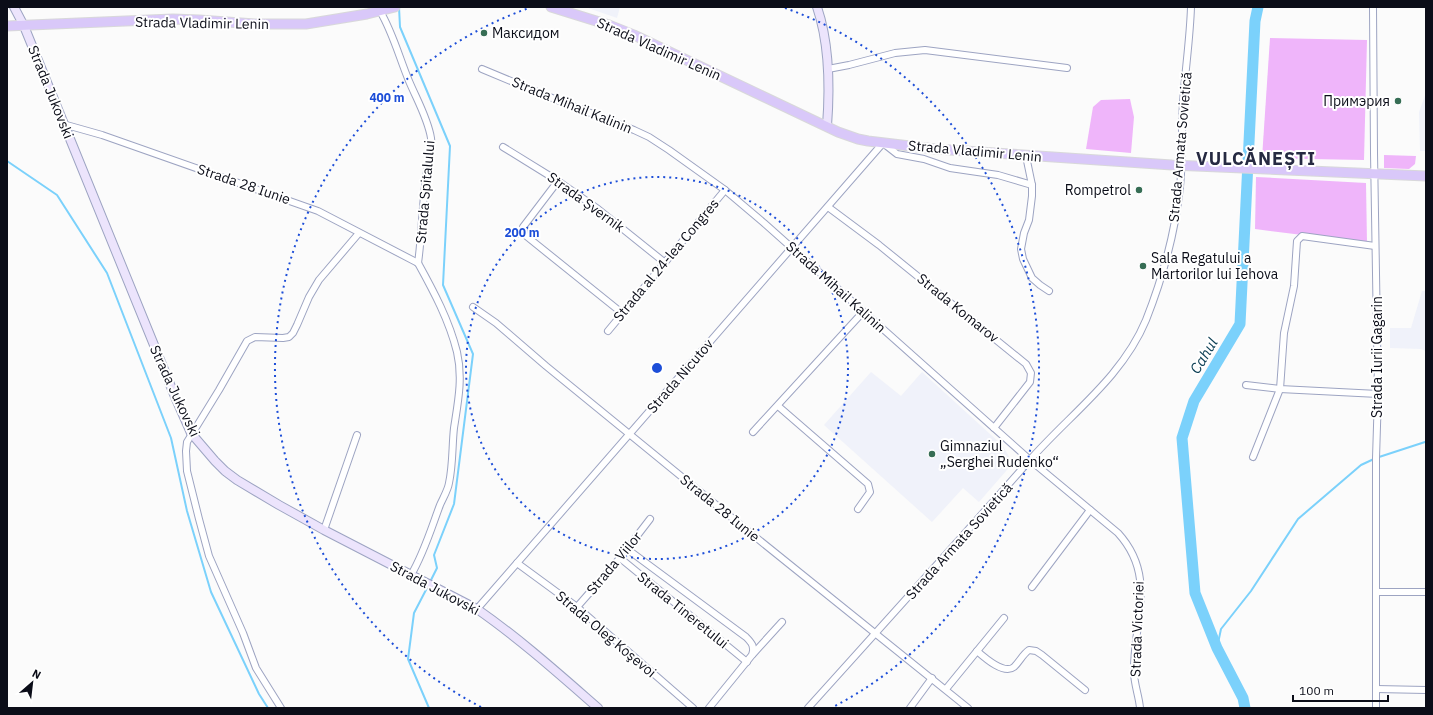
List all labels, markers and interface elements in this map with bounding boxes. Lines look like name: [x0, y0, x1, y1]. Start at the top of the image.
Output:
street label: Strada Vladimir Lenin: [135, 13, 269, 33]
street label: Strada Vladimir Lenin: [594, 14, 724, 84]
place label: Максидом: [492, 24, 560, 42]
marker: Максидом: [479, 28, 489, 38]
street label: Strada Jukovski: [24, 43, 78, 141]
street label: Strada Armata Sovietică: [1164, 71, 1196, 223]
street label: Strada Mihail Kalinin: [509, 73, 635, 137]
text: 400 m: [369, 90, 405, 105]
place label: Примэрия: [1323, 92, 1390, 110]
marker: Примэрия: [1393, 96, 1403, 106]
street label: Strada Vladimir Lenin: [907, 136, 1043, 166]
street label: Strada Spitalului: [412, 140, 438, 244]
district label: VULCĂNEȘTI: [1196, 147, 1316, 170]
street label: Strada 28 Iunie: [195, 160, 293, 208]
street label: Strada Șvernik: [544, 168, 629, 236]
place label: Rompetrol: [1065, 181, 1131, 199]
marker: Rompetrol: [1134, 185, 1144, 195]
street label: Strada al 24-lea Congres: [609, 195, 723, 325]
text: 200 m: [504, 225, 540, 240]
street label: Strada Mihail Kalinin: [782, 237, 890, 337]
place label: Sala Regatului a Martorilor lui Iehova: [1151, 249, 1279, 283]
marker: Sala Regatului a Martorilor lui Iehova: [1138, 261, 1148, 271]
street label: Strada Komarov: [913, 269, 1003, 347]
street label: Strada Iurii Gagarin: [1368, 296, 1386, 418]
water label: Cahul: [1186, 334, 1222, 377]
street label: Strada Nicutov: [643, 335, 717, 417]
street label: Strada Jukovski: [146, 342, 204, 440]
centre of rings: [650, 361, 664, 375]
place label: Gimnaziul „Serghei Rudenko“: [940, 437, 1059, 471]
marker: Gimnaziul „Serghei Rudenko“: [927, 449, 937, 459]
street label: Strada 28 Iunie: [677, 470, 764, 546]
street label: Strada Armata Sovietică: [902, 479, 1017, 603]
street label: Strada Viilor: [582, 528, 646, 598]
street label: Strada Jukovski: [387, 557, 483, 619]
street label: Strada Tineretului: [634, 568, 732, 652]
street label: Strada Victoriei: [1126, 581, 1148, 677]
street label: Strada Oleg Koşevoi: [552, 587, 660, 681]
north arrow: [12, 663, 52, 703]
text: N: [30, 666, 44, 682]
scale bar: [1293, 677, 1388, 703]
text: 100 m: [1299, 683, 1334, 698]

